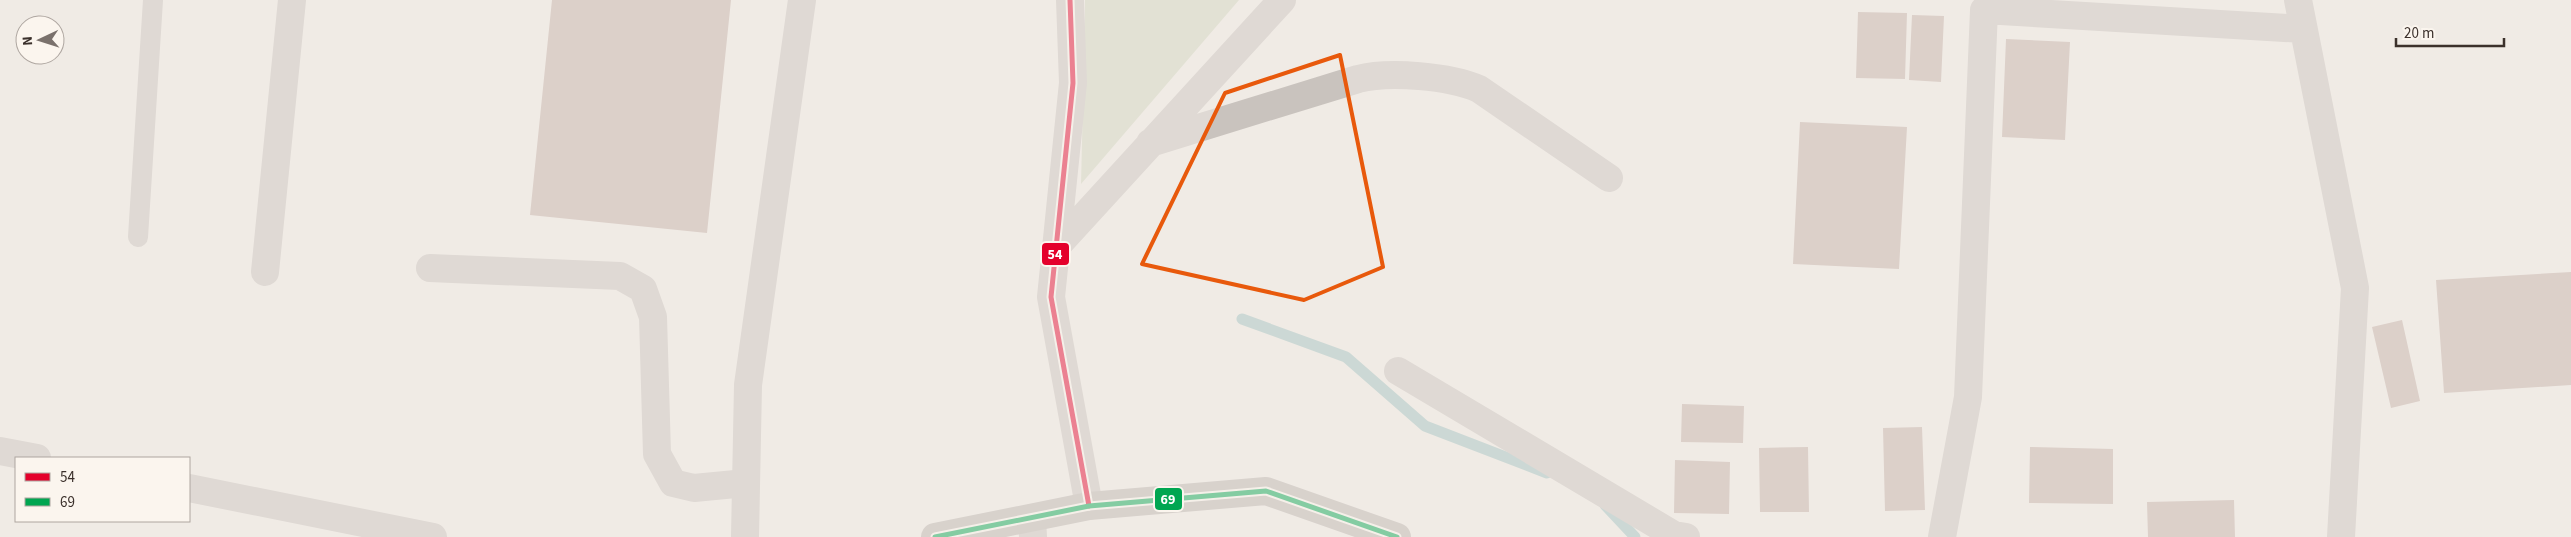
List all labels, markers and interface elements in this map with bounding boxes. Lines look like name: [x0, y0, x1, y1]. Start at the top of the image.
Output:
north arrow: [15, 15, 65, 65]
scale bar: [2396, 15, 2504, 47]
text: 20 m: [2404, 23, 2434, 44]
text: N: [18, 35, 38, 46]
line badge: 54: [1041, 242, 1070, 266]
text: 54: [1048, 245, 1063, 265]
legend: [15, 457, 190, 522]
text: 54: [60, 467, 75, 488]
line badge: 69: [1154, 487, 1183, 511]
text: 69: [1161, 490, 1175, 510]
text: 69: [60, 492, 75, 513]

